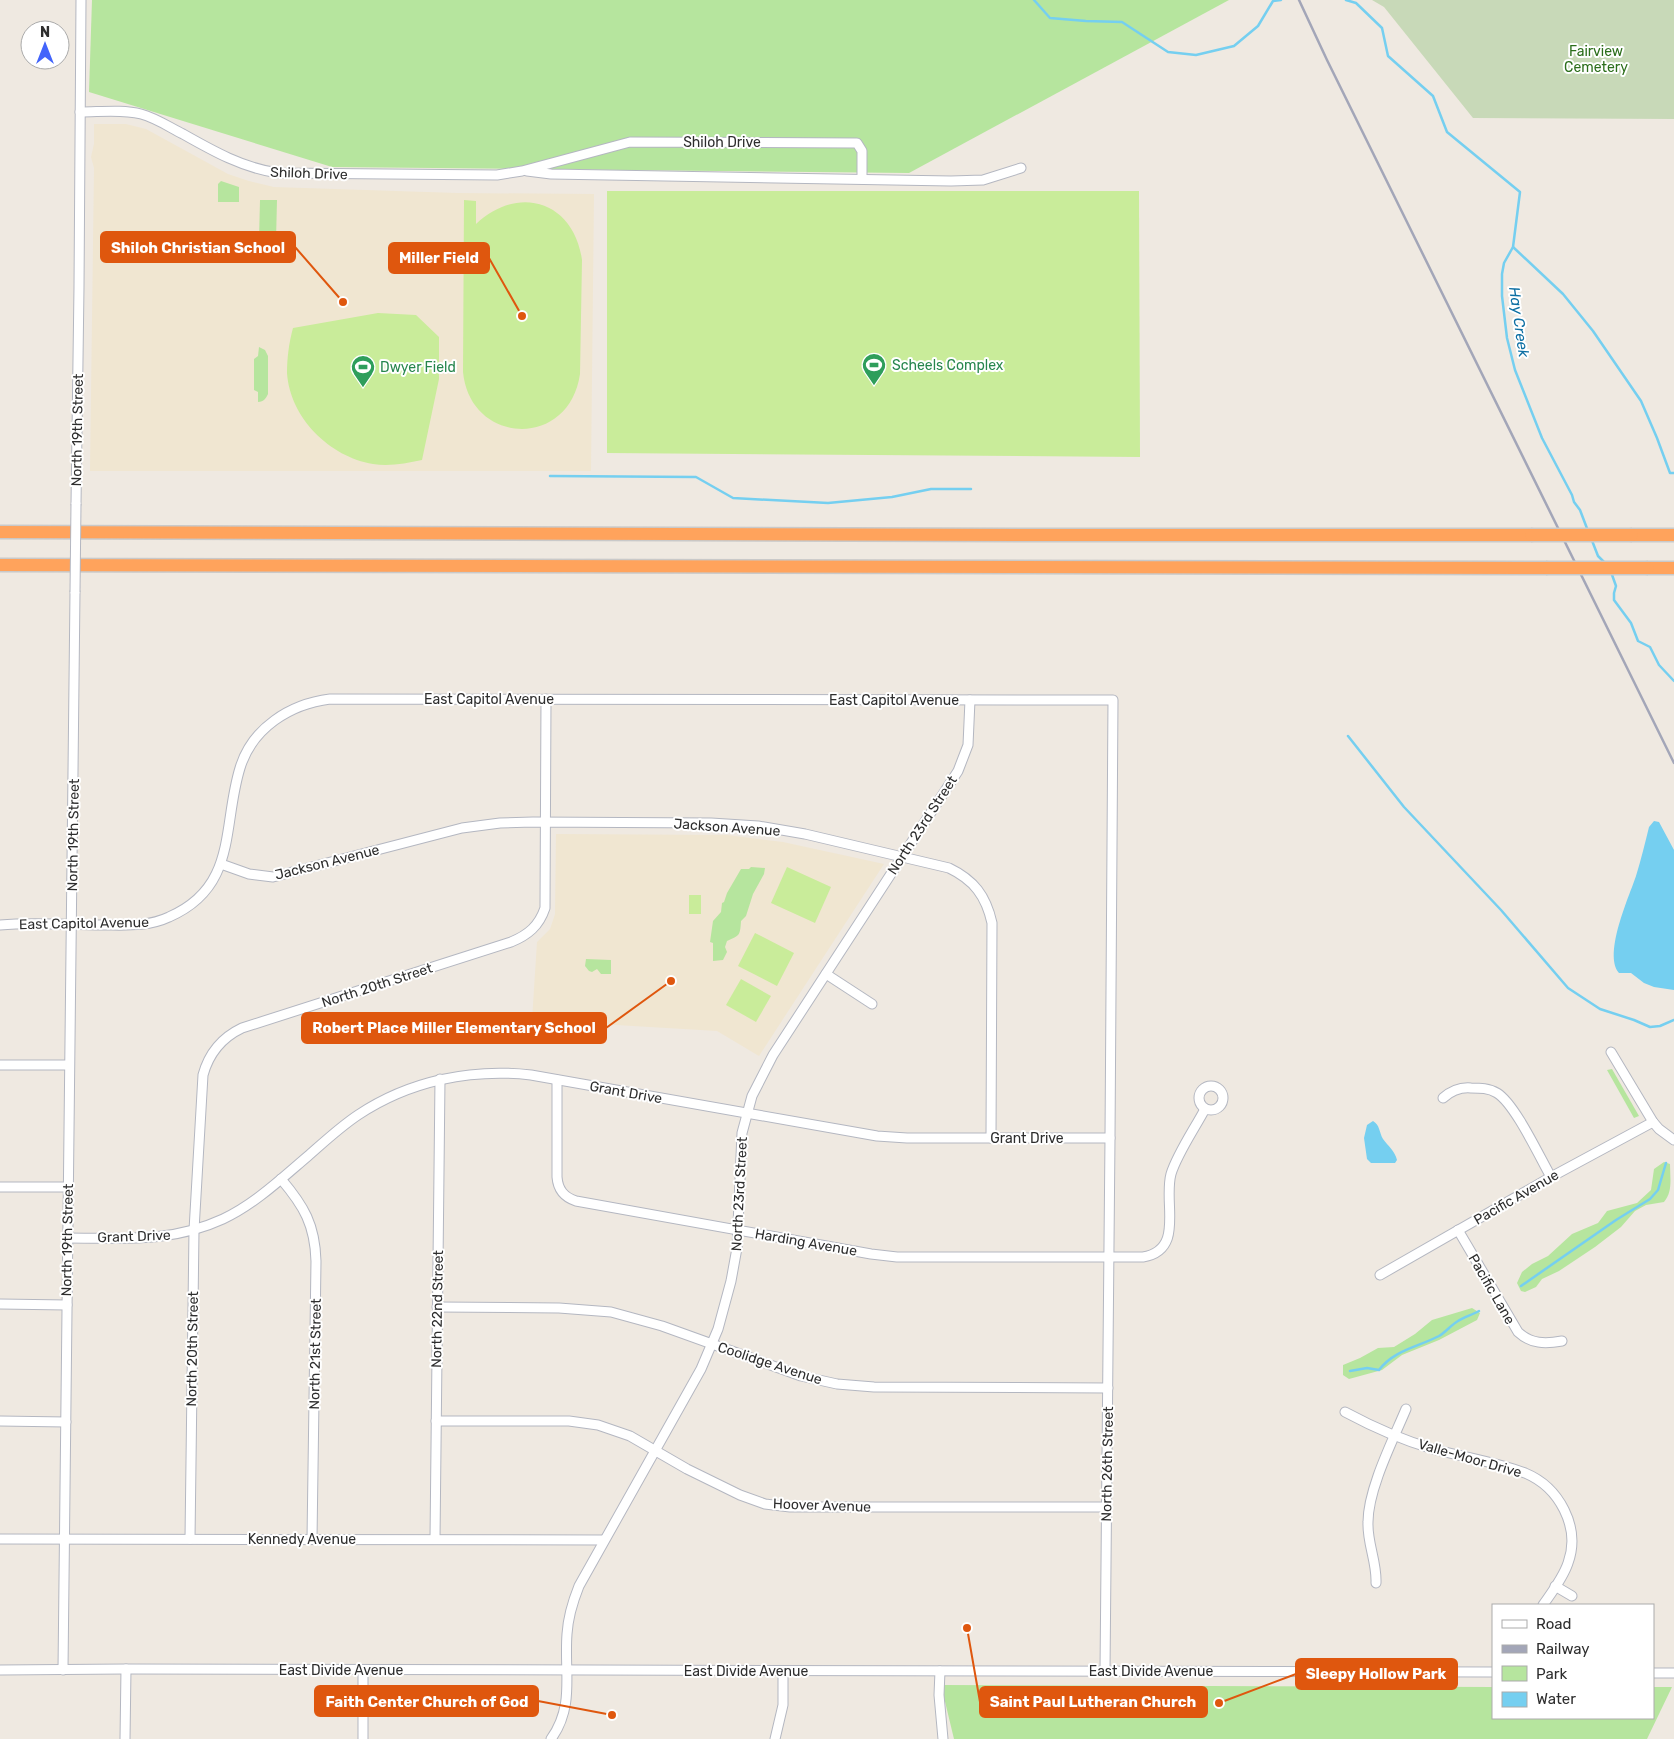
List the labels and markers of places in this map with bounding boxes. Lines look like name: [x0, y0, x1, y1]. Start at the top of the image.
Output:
callout: Shiloh Christian School: [101, 232, 295, 262]
callout: Miller Field: [389, 243, 489, 273]
sports icon: Scheels Complex: [861, 352, 887, 386]
sports icon: Dwyer Field: [350, 354, 376, 388]
place label: Scheels Complex: [892, 357, 1004, 374]
place label: Dwyer Field: [380, 359, 456, 376]
callout: Robert Place Miller Elementary School: [302, 1013, 606, 1043]
callout: Sleepy Hollow Park: [1296, 1659, 1457, 1689]
callout: Faith Center Church of God: [315, 1686, 538, 1716]
callout: Saint Paul Lutheran Church: [980, 1687, 1207, 1717]

